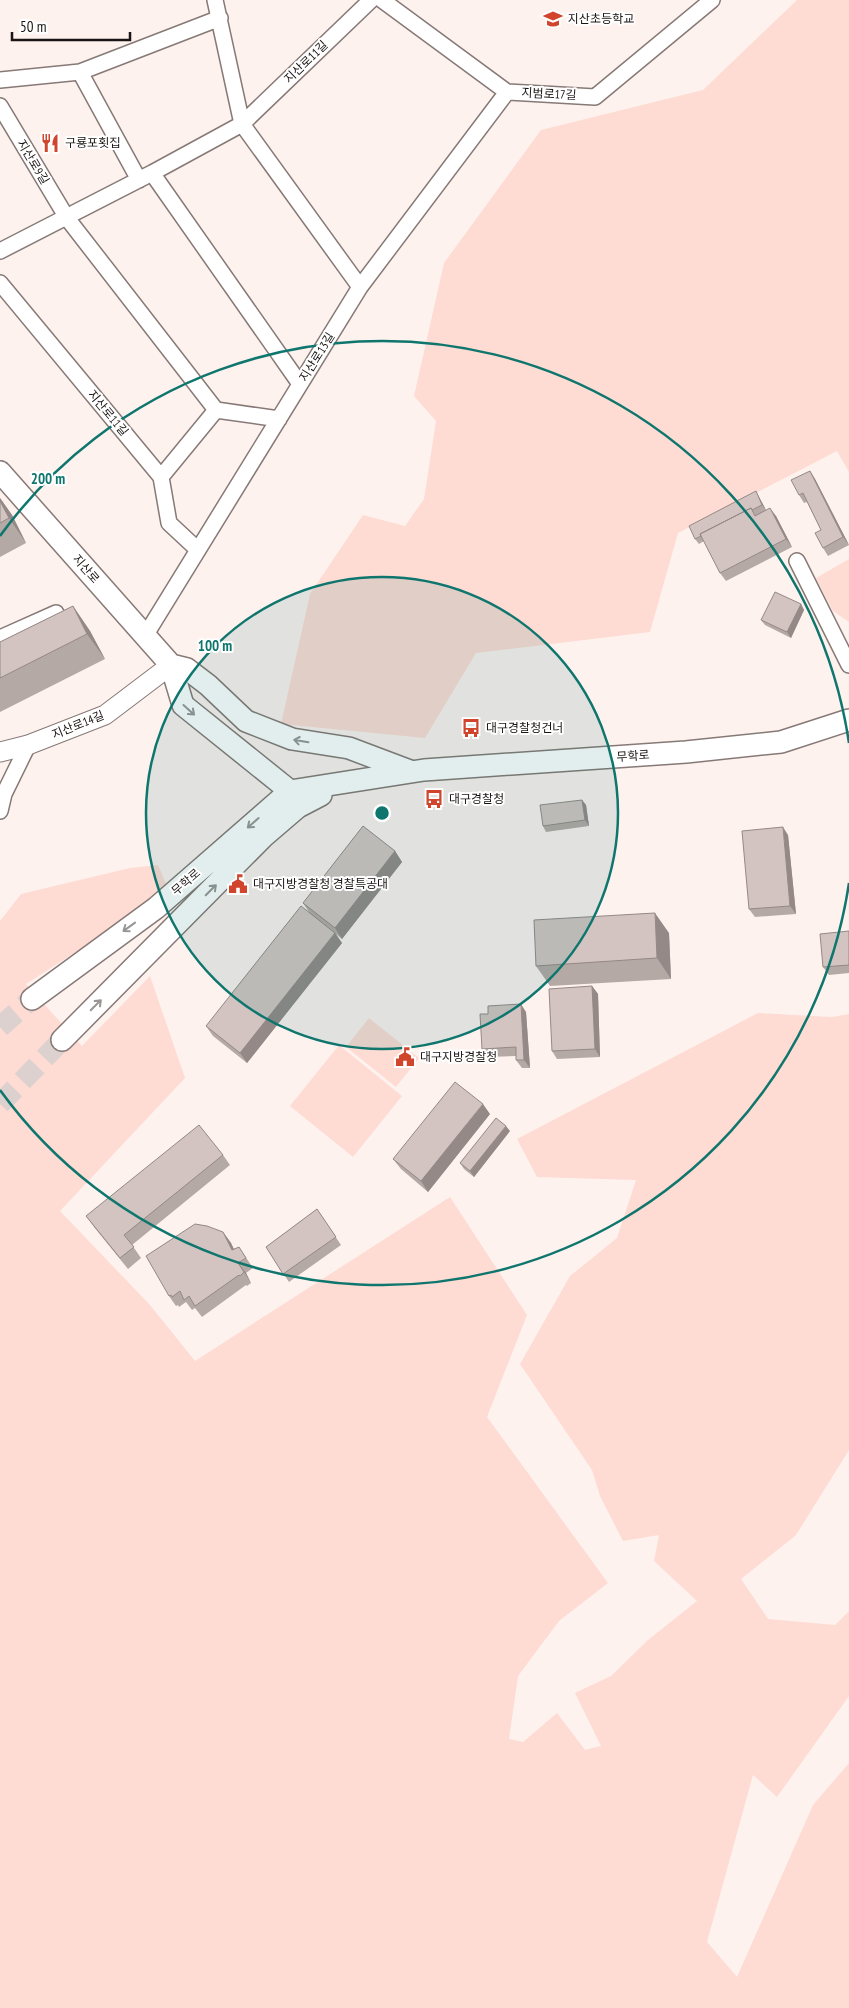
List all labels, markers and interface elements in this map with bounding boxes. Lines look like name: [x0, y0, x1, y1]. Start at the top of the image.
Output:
school or university icon: 지산초등학교: [542, 8, 564, 30]
scale bar: [12, 10, 130, 42]
place label: 지산초등학교: [568, 11, 634, 26]
text: 50 m: [20, 17, 46, 36]
street label: 지산로11길: [281, 37, 331, 86]
street label: 지범로17길: [521, 85, 577, 102]
restaurant icon: 구룡포횟집: [39, 132, 61, 154]
place label: 구룡포횟집: [65, 135, 120, 150]
street label: 지산로9길: [14, 137, 53, 187]
street label: 지산로13길: [296, 329, 338, 384]
street label: 지산로11길: [85, 387, 132, 439]
text: 200 m: [31, 469, 65, 488]
street label: 지산로: [70, 551, 103, 586]
text: 100 m: [198, 636, 232, 655]
one-way arrow: [182, 704, 195, 715]
street label: 지산로14길: [50, 707, 106, 742]
bus stop icon: 대구경찰청건너: [460, 717, 482, 739]
place label: 대구경찰청건너: [486, 720, 563, 735]
one-way arrow: [293, 735, 309, 745]
street label: 무학로: [616, 747, 650, 764]
bus stop icon: 대구경찰청: [423, 788, 445, 810]
place label: 대구경찰청: [449, 791, 504, 806]
centre of rings: [373, 804, 391, 822]
one-way arrow: [247, 817, 260, 828]
street label: 무학로: [168, 865, 203, 898]
public building icon: 대구지방경찰청 경찰특공대: [227, 873, 249, 895]
place label: 대구지방경찰청 경찰특공대: [253, 876, 388, 891]
one-way arrow: [205, 884, 217, 896]
one-way arrow: [123, 922, 136, 933]
one-way arrow: [90, 999, 102, 1011]
public building icon: 대구지방경찰청: [394, 1046, 416, 1068]
place label: 대구지방경찰청: [420, 1049, 497, 1064]

